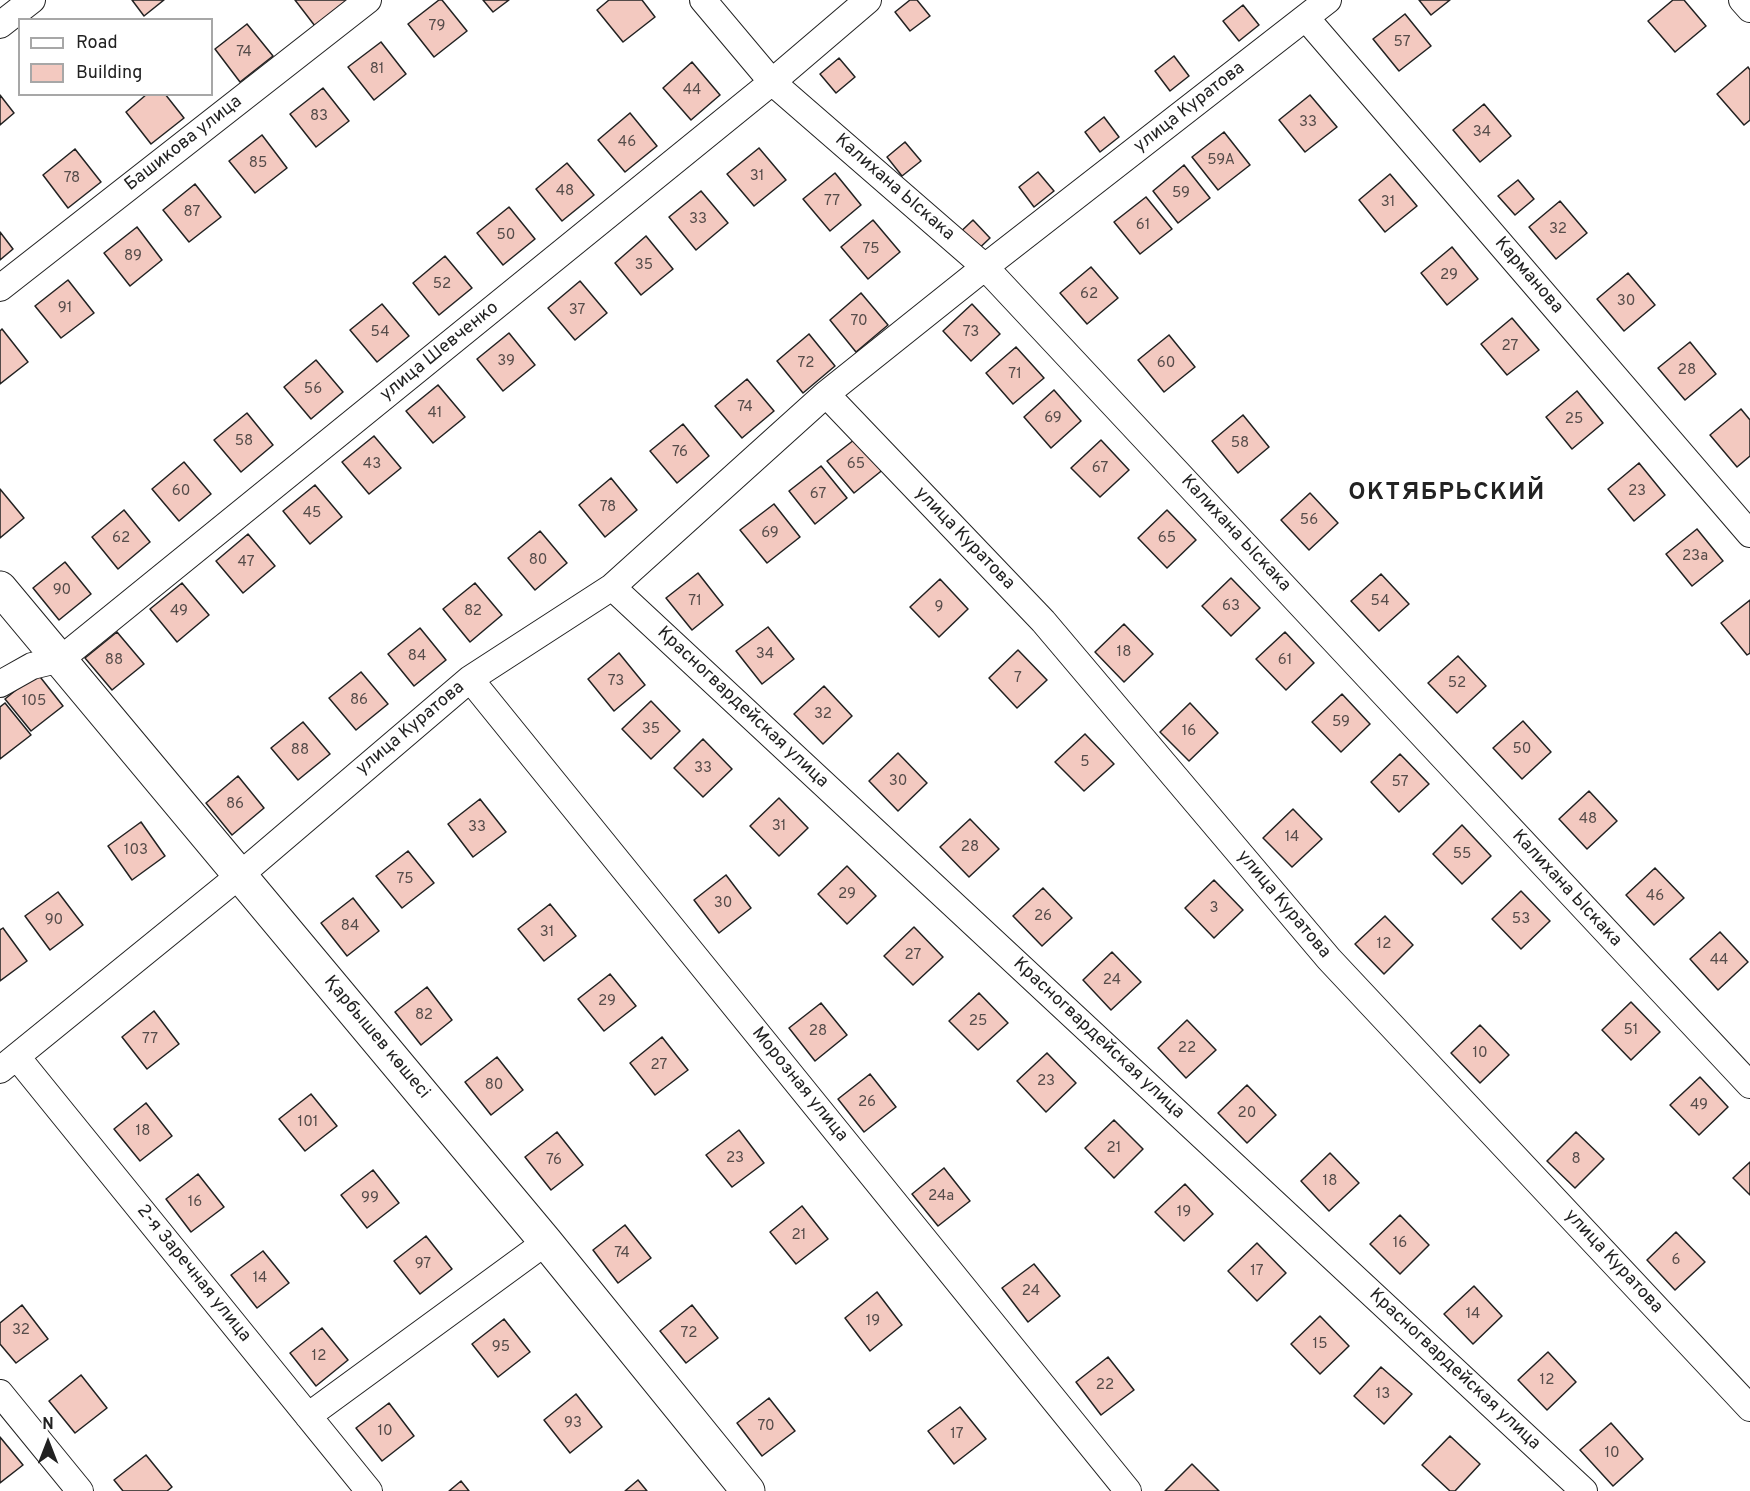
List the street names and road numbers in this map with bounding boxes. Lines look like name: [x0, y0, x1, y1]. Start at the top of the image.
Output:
street label: улица Куратова: [1130, 58, 1250, 158]
street label: Башикова улица: [121, 92, 247, 196]
street label: Калихана Ыскака: [830, 130, 958, 246]
street label: Карманова: [1489, 233, 1567, 319]
street label: улица Шевченко: [376, 298, 504, 406]
street label: Калихана Ыскака: [1175, 471, 1295, 597]
street label: улица Куратова: [909, 483, 1019, 595]
street label: Красногвардейская улица: [652, 623, 832, 793]
street label: улица Куратова: [352, 677, 470, 781]
street label: Калихана Ыскака: [1506, 826, 1626, 952]
street label: улица Куратова: [1231, 846, 1335, 964]
street label: Красногвардейская улица: [1008, 954, 1188, 1124]
street label: Қарбышев көшесі: [318, 972, 434, 1104]
street label: Морозная улица: [746, 1023, 852, 1147]
street label: 2-я Заречная улица: [131, 1201, 255, 1347]
street label: улица Куратова: [1559, 1205, 1667, 1319]
street label: Красногвардейская улица: [1364, 1285, 1544, 1455]

